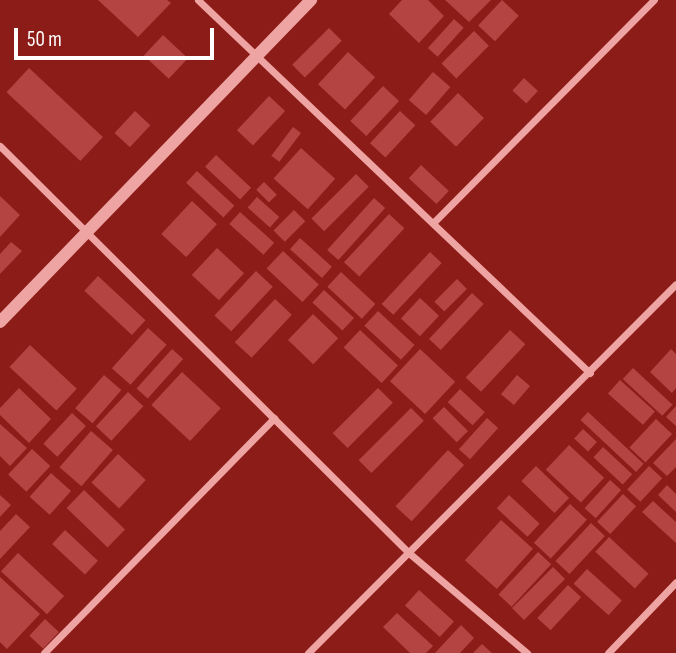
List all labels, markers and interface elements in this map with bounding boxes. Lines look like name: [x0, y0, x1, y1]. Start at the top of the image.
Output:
scale bar: [18, 14, 217, 58]
text: 50 m: [27, 27, 62, 52]

